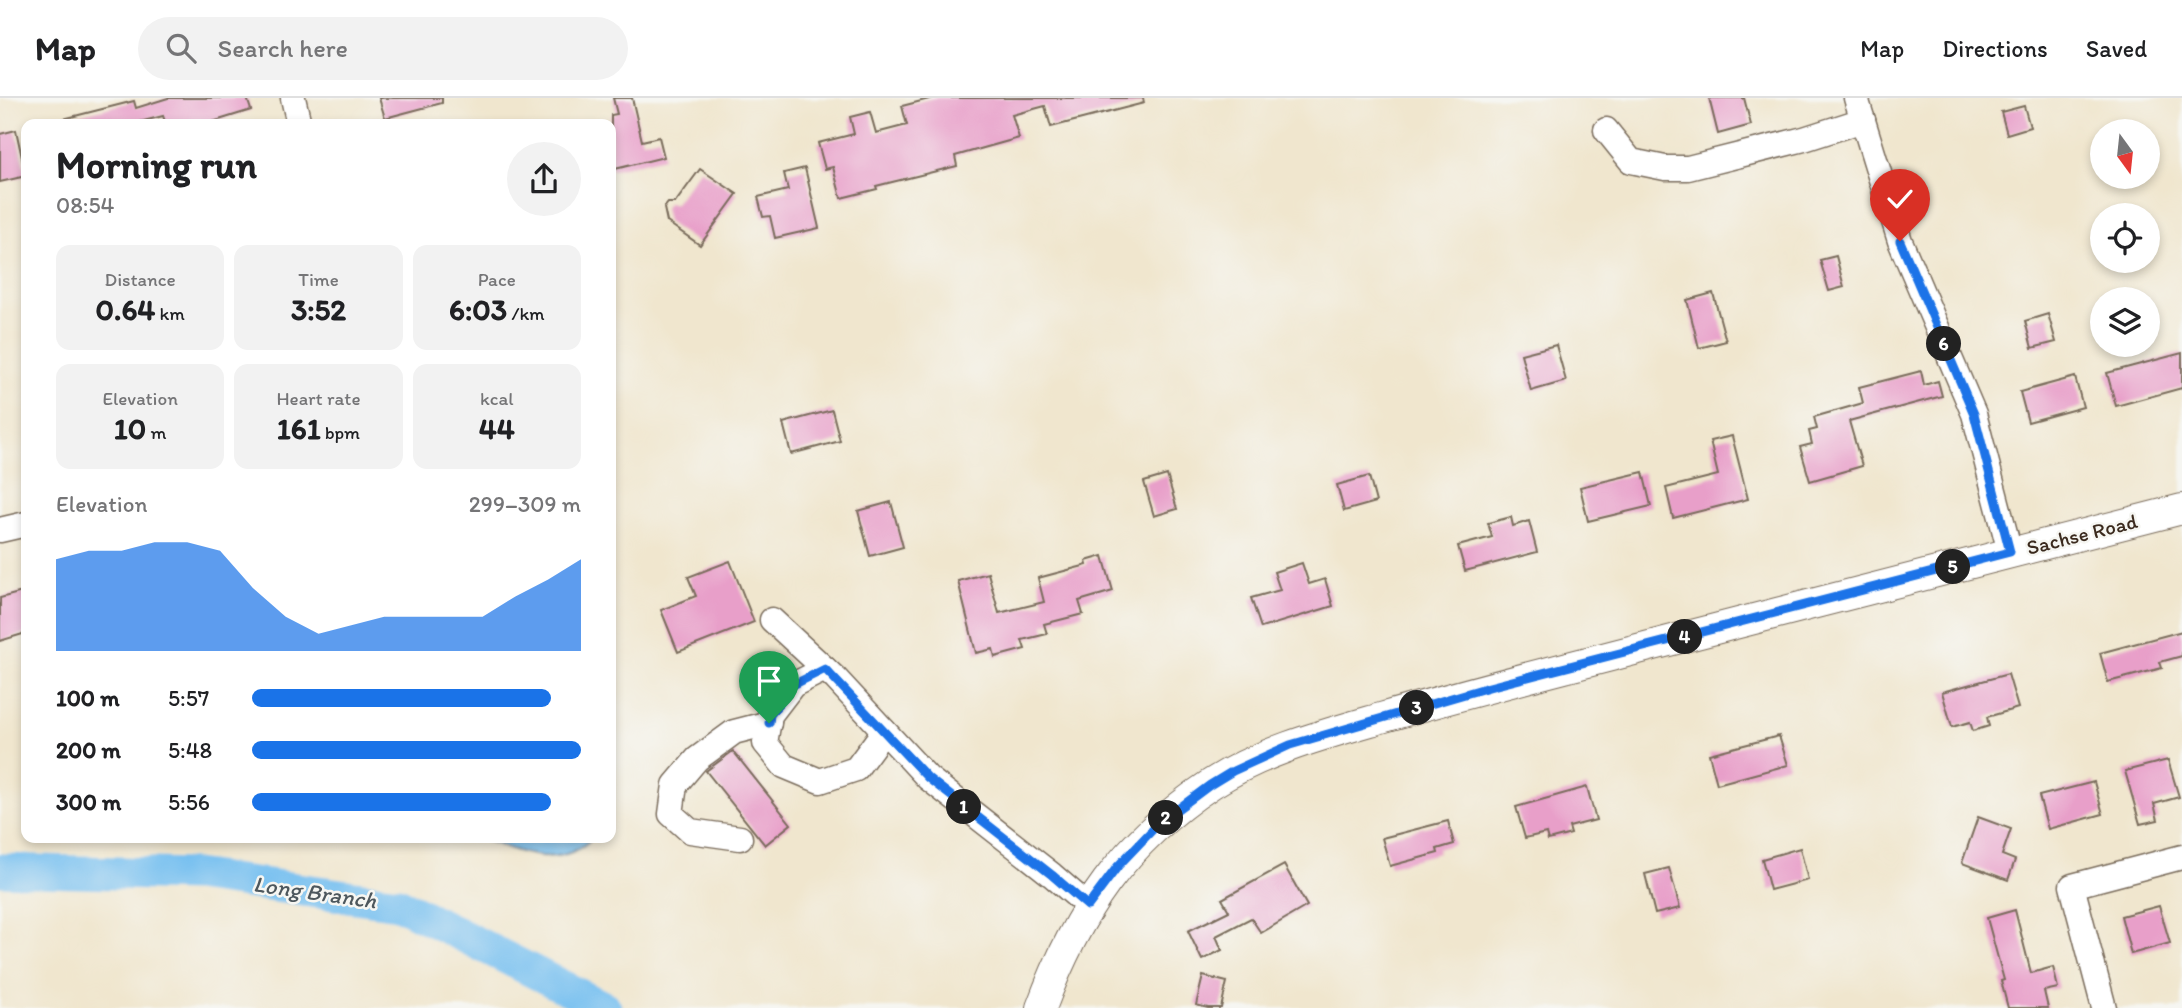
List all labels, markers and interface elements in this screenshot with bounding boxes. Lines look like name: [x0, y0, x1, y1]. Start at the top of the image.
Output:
search box: [138, 17, 628, 80]
text: Map: [35, 29, 96, 68]
icon: search: [162, 29, 200, 67]
text: Search here: [218, 32, 348, 64]
text: Map: [1860, 34, 1904, 63]
text: Directions: [1942, 34, 2048, 63]
text: Saved: [2086, 34, 2147, 63]
north arrow: [2090, 119, 2160, 189]
map controls: [2090, 119, 2160, 357]
text: Morning run: [56, 142, 257, 188]
button: share: [507, 142, 581, 216]
pin: [1870, 169, 1930, 241]
icon: check: [1881, 180, 1919, 218]
text: 08:54: [56, 191, 114, 219]
button: locate: [2090, 203, 2160, 273]
text: Distance: [105, 268, 176, 291]
text: Time: [298, 268, 339, 291]
text: Pace: [478, 268, 516, 291]
button: layers: [2090, 287, 2160, 357]
text: 0.64: [96, 291, 155, 328]
text: 3:52: [291, 291, 346, 328]
text: 6:03: [449, 291, 507, 328]
text: km: [155, 302, 185, 325]
text: /km: [507, 302, 545, 325]
pin: 6: [1926, 327, 1962, 362]
text: 6: [1938, 332, 1949, 355]
text: Elevation: [102, 387, 178, 410]
text: Heart rate: [276, 387, 361, 410]
text: kcal: [480, 387, 514, 410]
text: 10: [114, 410, 146, 447]
text: 161: [277, 410, 321, 447]
text: 44: [479, 410, 515, 447]
text: m: [146, 421, 167, 444]
text: bpm: [321, 421, 360, 444]
text: Elevation: [56, 490, 147, 518]
text: 299–309 m: [469, 490, 581, 518]
street label: Sachse Road: [2024, 508, 2140, 560]
pin: 5: [1936, 550, 1970, 584]
text: 5: [1948, 555, 1957, 578]
pin: 4: [1668, 620, 1702, 654]
text: 4: [1679, 625, 1690, 648]
pin: [739, 651, 799, 723]
icon: arrive: [750, 662, 788, 700]
text: 100 m: [56, 684, 120, 712]
text: 5:57: [168, 684, 209, 712]
pin: 3: [1400, 690, 1434, 726]
text: 3: [1411, 696, 1422, 719]
text: 200 m: [56, 736, 121, 764]
text: 5:48: [168, 736, 212, 764]
text: 300 m: [56, 788, 121, 816]
text: 5:56: [168, 788, 210, 816]
pin: 1: [946, 790, 982, 824]
text: 1: [959, 795, 968, 818]
pin: 2: [1148, 800, 1184, 836]
text: 2: [1161, 806, 1171, 829]
water label: Long Branch: [252, 870, 379, 915]

